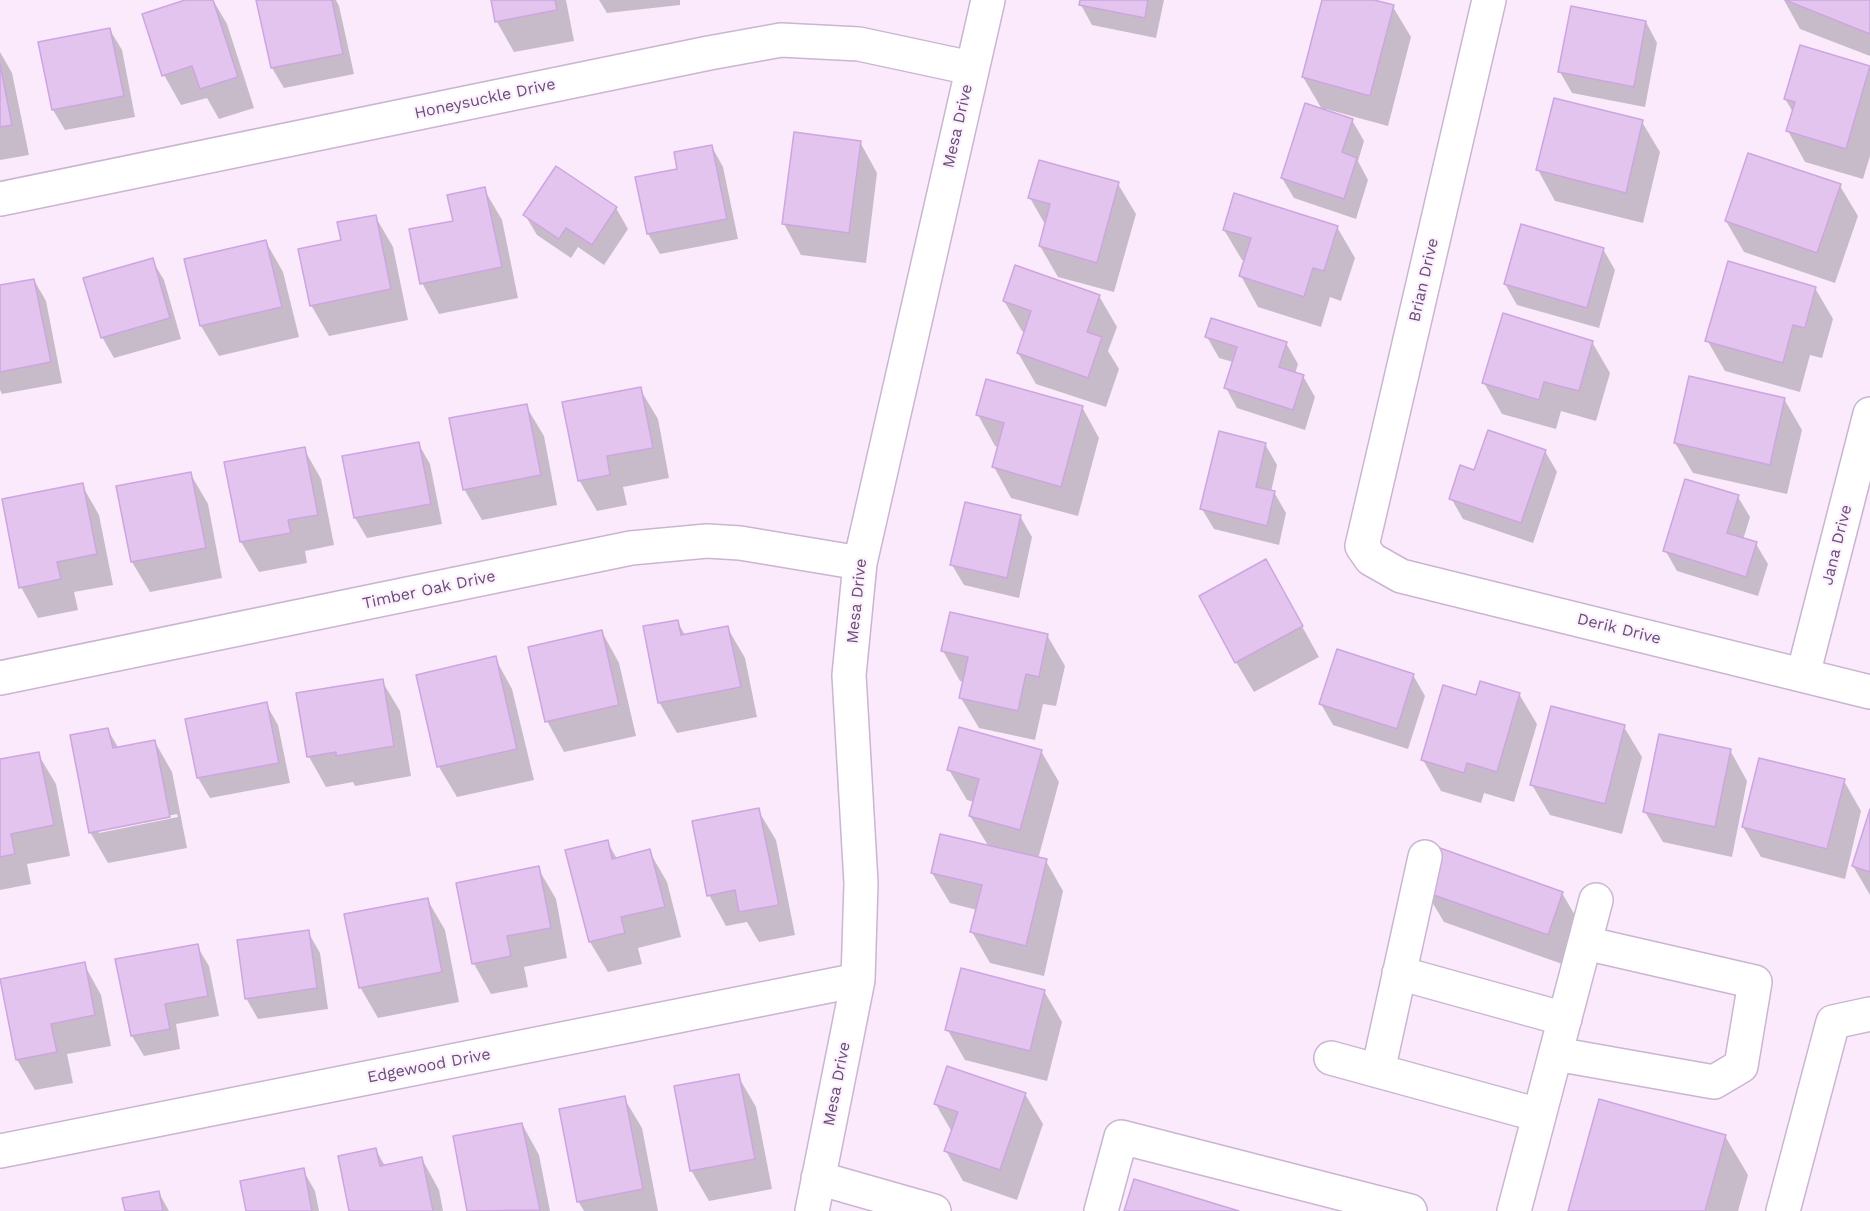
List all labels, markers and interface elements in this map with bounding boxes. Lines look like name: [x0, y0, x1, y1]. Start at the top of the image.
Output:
street label: Honeysuckle Drive: [413, 75, 557, 123]
street label: Mesa Drive: [939, 82, 977, 170]
street label: Brian Drive: [1405, 236, 1443, 324]
street label: Jana Drive: [1818, 503, 1856, 587]
street label: Mesa Drive: [843, 557, 871, 645]
street label: Timber Oak Drive: [361, 567, 497, 613]
street label: Derik Drive: [1575, 609, 1663, 649]
street label: Mesa Drive: [819, 1040, 855, 1128]
street label: Edgewood Drive: [366, 1045, 492, 1087]

